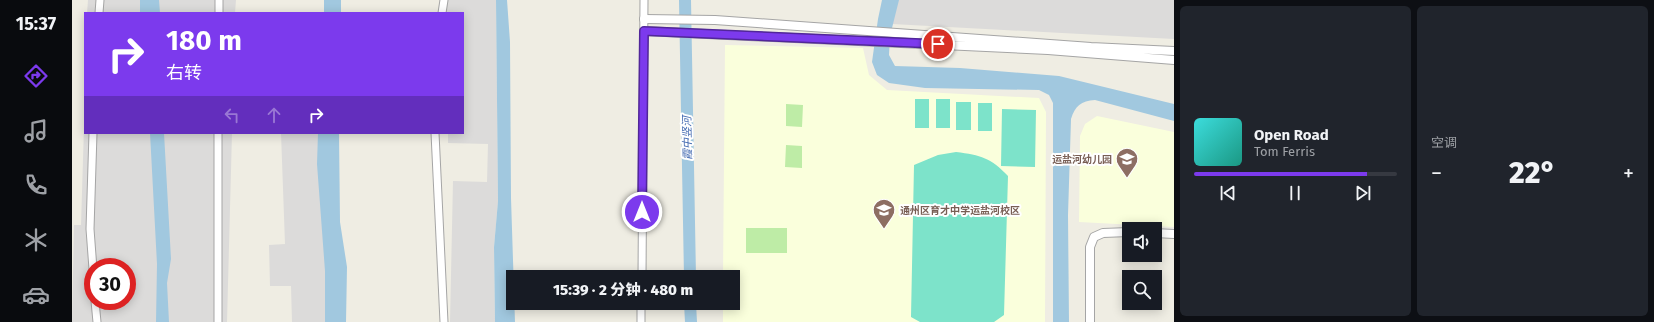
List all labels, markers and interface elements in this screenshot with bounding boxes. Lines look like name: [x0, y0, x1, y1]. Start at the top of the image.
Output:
text: 15:37: [16, 13, 56, 35]
text: 180 m: [166, 24, 242, 57]
pin: [921, 27, 955, 61]
icon: right: [100, 28, 152, 80]
icon: arrive: [927, 33, 949, 55]
icon: directions: [22, 62, 50, 90]
text: 右转: [166, 62, 202, 84]
icon: left: [221, 104, 243, 126]
icon: ahead: [263, 104, 285, 126]
icon: right: [305, 104, 327, 126]
water label: 霞中竖河: [681, 114, 694, 160]
icon: music: [22, 117, 50, 145]
text: Open Road: [1254, 126, 1329, 144]
text: 空调: [1431, 135, 1457, 150]
text: Tom Ferris: [1254, 144, 1315, 159]
school or university icon: 运盐河幼儿园: [1114, 146, 1140, 179]
place label: 运盐河幼儿园: [1052, 153, 1112, 166]
text: 22°: [1509, 155, 1556, 191]
text: −: [1431, 160, 1442, 187]
text: +: [1623, 160, 1634, 187]
icon: phone: [22, 171, 50, 199]
icon: previous: [1217, 182, 1239, 204]
icon: pause: [1284, 182, 1306, 204]
icon: next: [1352, 182, 1374, 204]
position arrow: [621, 191, 663, 233]
school or university icon: 通州区育才中学运盐河校区: [871, 197, 897, 230]
place label: 通州区育才中学运盐河校区: [900, 204, 1020, 217]
map controls: [1122, 222, 1162, 310]
button: sound: [1122, 222, 1162, 262]
icon: climate: [22, 226, 50, 254]
speed limit sign: 30: [84, 258, 136, 310]
button: search: [1122, 270, 1162, 310]
icon: car: [22, 281, 50, 309]
text: 15:39 · 2 分钟 · 480 m: [553, 281, 693, 299]

